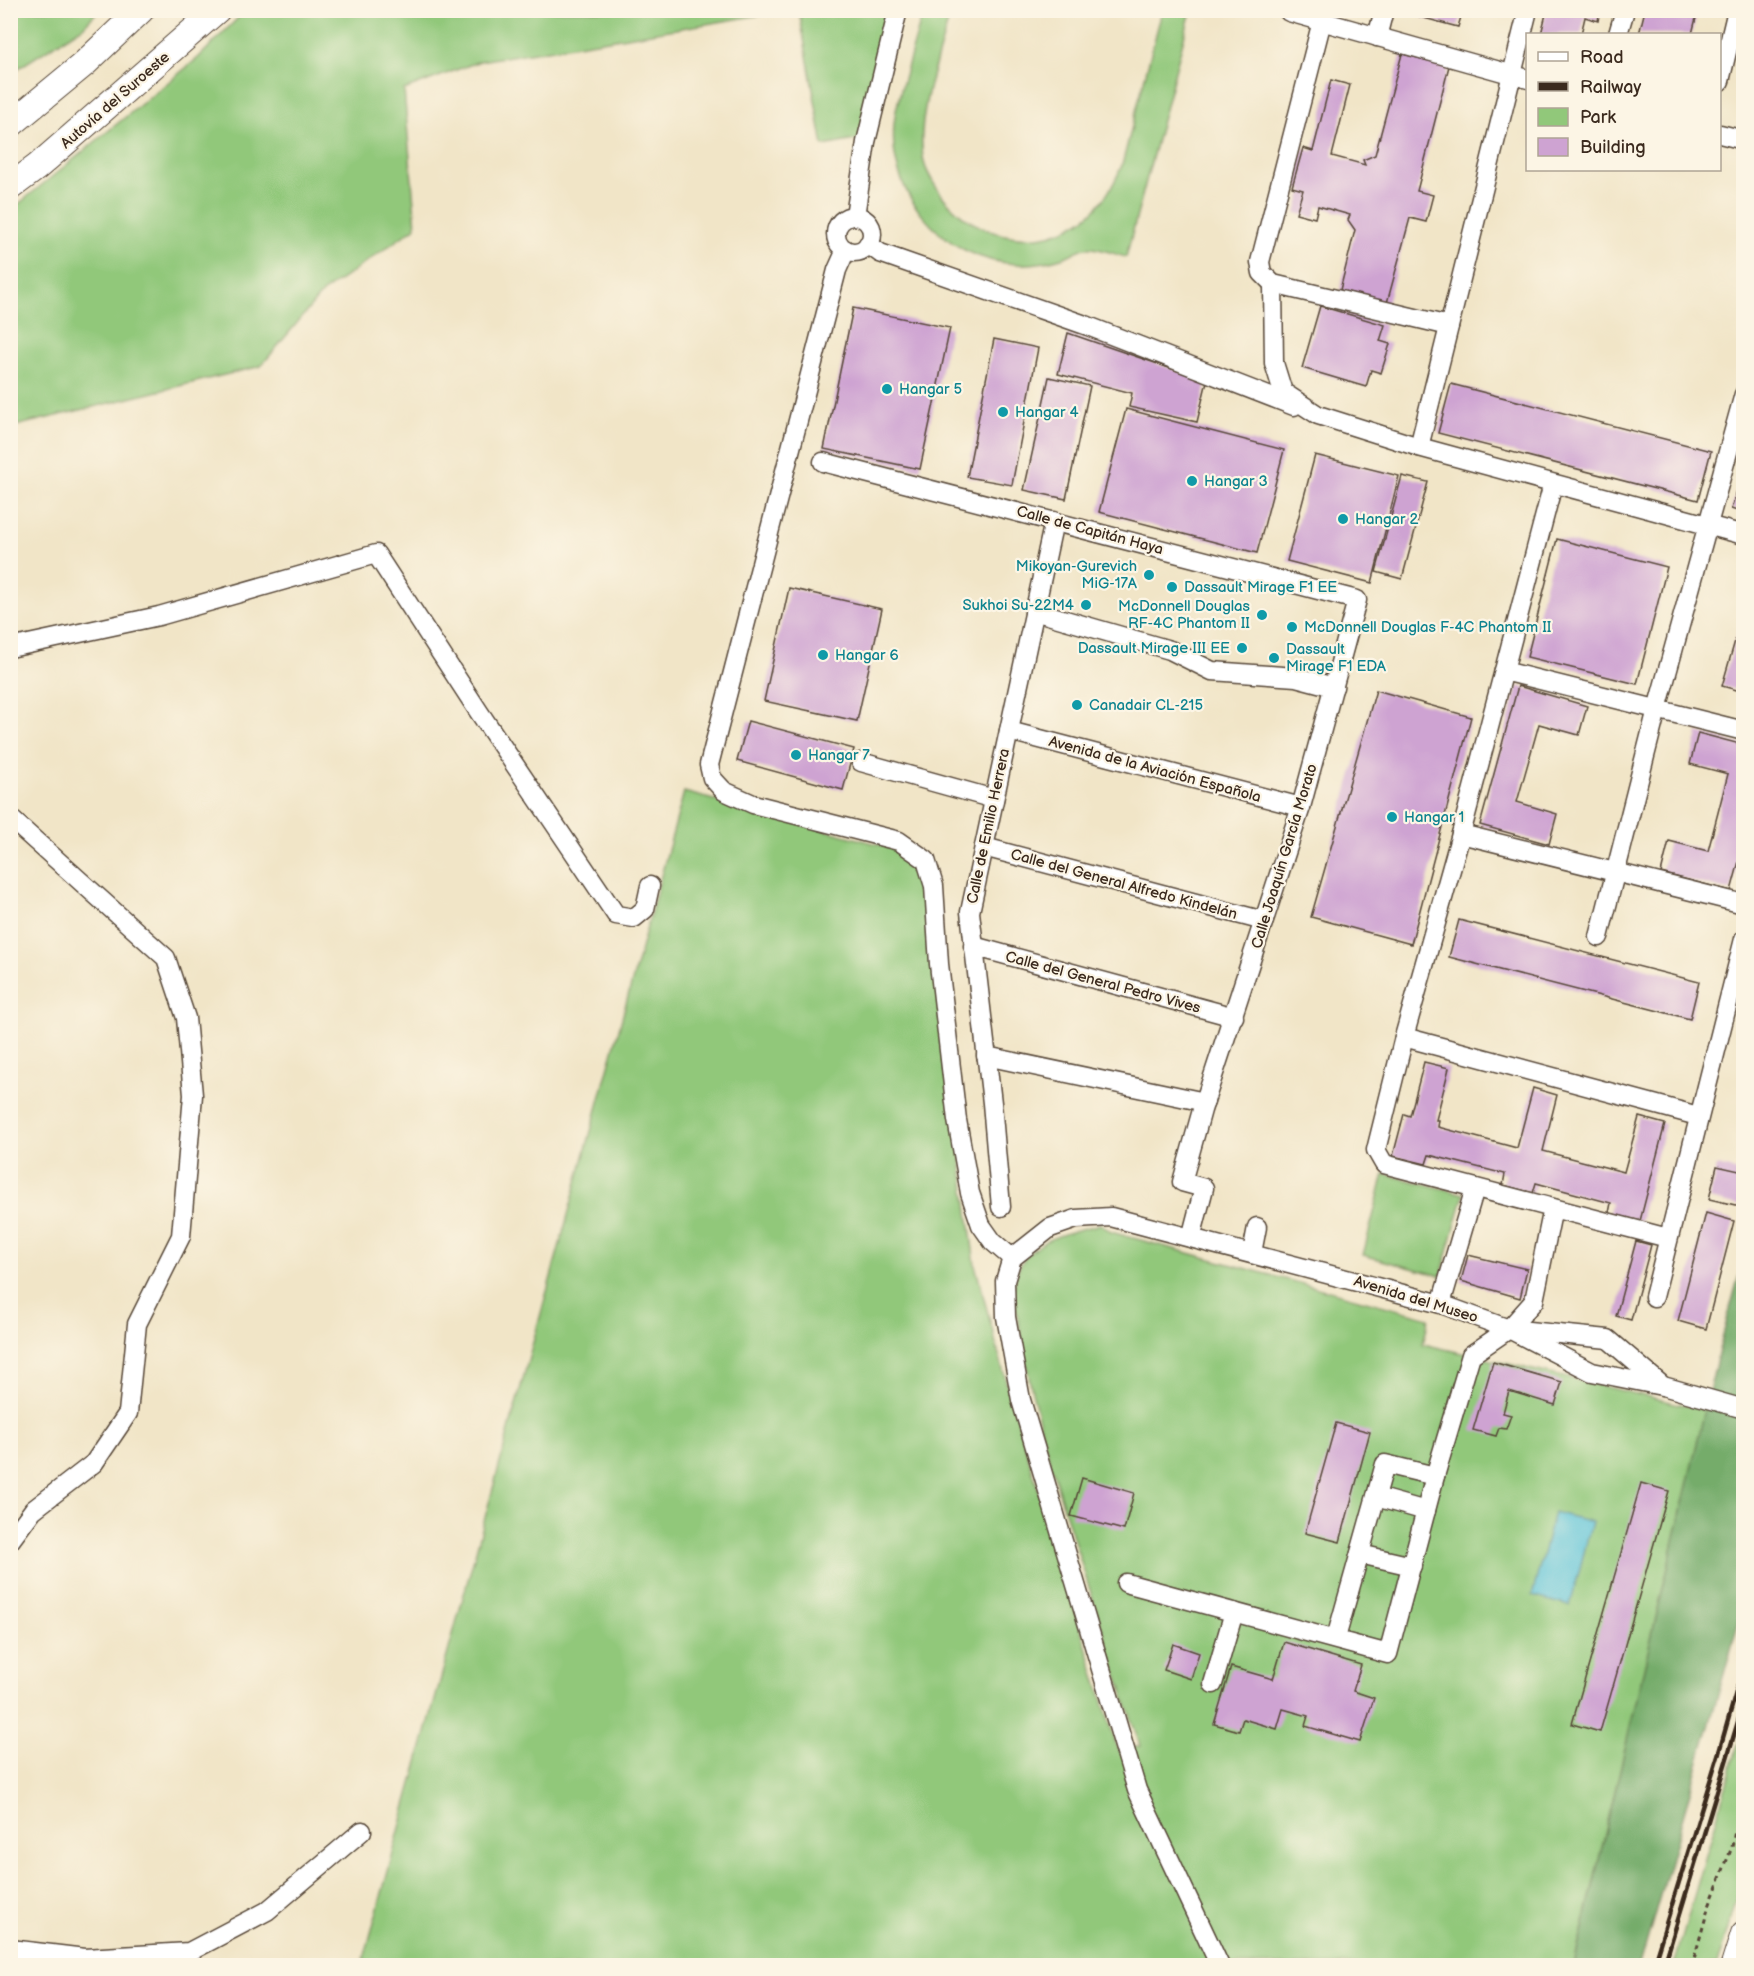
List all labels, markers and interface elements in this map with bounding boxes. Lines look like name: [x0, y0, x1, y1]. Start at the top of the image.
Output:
legend: [1526, 33, 1721, 171]
text: Road: [1580, 47, 1624, 68]
street label: Autovía del Suroeste: [57, 48, 174, 153]
text: Railway: [1580, 77, 1642, 98]
text: Park: [1580, 107, 1616, 128]
text: Building: [1580, 137, 1646, 158]
place label: Hangar 5: [899, 380, 962, 399]
marker: Hangar 5: [880, 382, 894, 396]
place label: Hangar 4: [1015, 403, 1079, 422]
marker: Hangar 4: [996, 405, 1010, 419]
place label: Hangar 3: [1204, 472, 1268, 491]
marker: Hangar 3: [1185, 474, 1199, 488]
street label: Calle de Capitán Haya: [1014, 502, 1165, 559]
place label: Hangar 2: [1355, 510, 1419, 529]
marker: Hangar 2: [1336, 512, 1350, 526]
place label: Mikoyan-Gurevich MiG-17A: [1016, 557, 1138, 593]
marker: Mikoyan-Gurevich MiG-17A: [1142, 568, 1156, 582]
place label: Dassault Mirage F1 EE: [1184, 578, 1337, 597]
marker: Dassault Mirage F1 EE: [1165, 580, 1179, 594]
place label: Sukhoi Su-22M4: [962, 596, 1074, 615]
place label: McDonnell Douglas RF-4C Phantom II: [1118, 597, 1251, 633]
marker: Sukhoi Su-22M4: [1079, 598, 1093, 612]
marker: McDonnell Douglas RF-4C Phantom II: [1255, 608, 1269, 622]
place label: McDonnell Douglas F-4C Phantom II: [1304, 618, 1552, 637]
marker: McDonnell Douglas F-4C Phantom II: [1285, 620, 1299, 634]
place label: Dassault Mirage III EE: [1078, 639, 1230, 658]
place label: Dassault Mirage F1 EDA: [1286, 640, 1387, 676]
marker: Dassault Mirage III EE: [1235, 641, 1249, 655]
place label: Hangar 6: [835, 646, 899, 665]
marker: Hangar 6: [816, 648, 830, 662]
marker: Dassault Mirage F1 EDA: [1267, 651, 1281, 665]
place label: Canadair CL-215: [1089, 696, 1203, 715]
marker: Canadair CL-215: [1070, 698, 1084, 712]
street label: Avenida de la Aviación Española: [1047, 732, 1263, 807]
place label: Hangar 7: [808, 746, 870, 765]
street label: Calle de Emilio Herrera: [963, 747, 1014, 906]
marker: Hangar 7: [789, 748, 803, 762]
street label: Calle Joaquín García Morato: [1247, 761, 1322, 951]
place label: Hangar 1: [1404, 808, 1464, 827]
marker: Hangar 1: [1385, 810, 1399, 824]
street label: Calle del General Alfredo Kindelán: [1009, 845, 1239, 924]
street label: Calle del General Pedro Vives: [1003, 947, 1203, 1018]
street label: Avenida del Museo: [1351, 1272, 1480, 1327]

